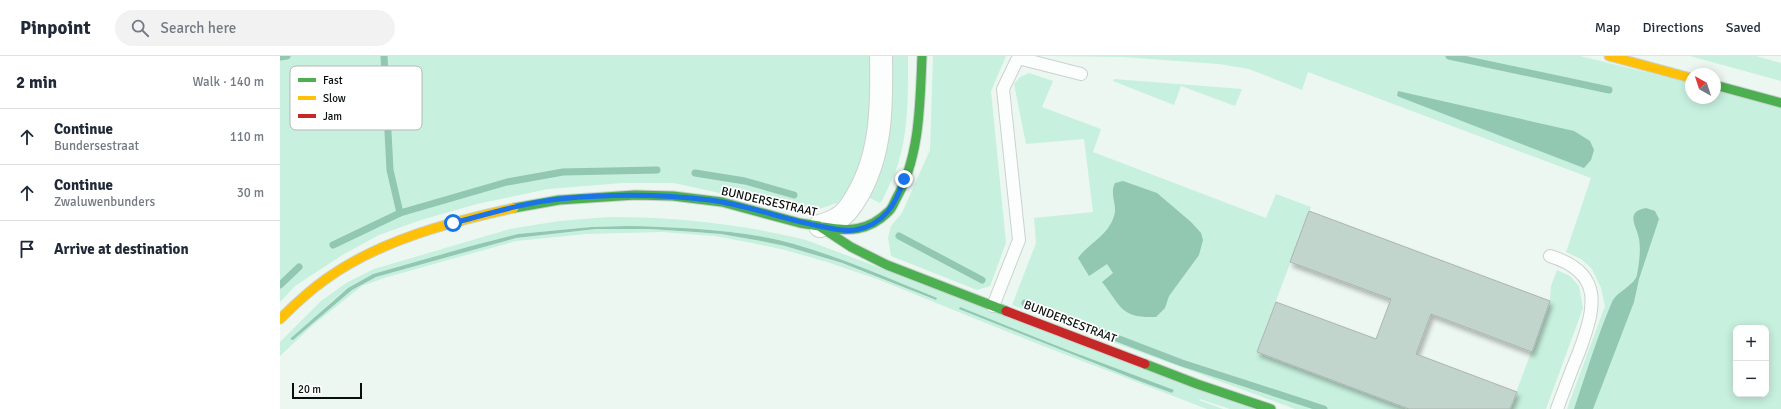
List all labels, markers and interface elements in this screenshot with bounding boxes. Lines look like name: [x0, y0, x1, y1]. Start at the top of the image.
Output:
search box: [115, 10, 395, 46]
text: Pinpoint: [20, 16, 91, 40]
icon: search: [129, 17, 151, 39]
text: Search here: [161, 19, 236, 37]
text: Map: [1595, 19, 1621, 36]
text: Directions: [1643, 19, 1704, 36]
text: Saved: [1726, 19, 1761, 36]
legend: [290, 66, 422, 130]
north arrow: [1685, 68, 1721, 104]
text: 2 min: [16, 72, 57, 93]
text: Walk · 140 m: [193, 74, 264, 90]
text: Fast: [323, 74, 343, 87]
text: Slow: [323, 92, 346, 105]
text: Jam: [323, 110, 342, 123]
text: Continue: [54, 120, 113, 138]
icon: ahead: [16, 126, 38, 148]
text: 110 m: [230, 129, 264, 145]
text: Bundersestraat: [54, 138, 139, 154]
route end: [895, 170, 913, 188]
text: Continue: [54, 176, 113, 194]
icon: ahead: [16, 182, 38, 204]
street label: BUNDERSESTRAAT: [720, 184, 819, 220]
text: 30 m: [237, 185, 264, 201]
text: Zwaluwenbunders: [54, 194, 155, 210]
route start: [444, 214, 462, 232]
icon: arrive: [16, 238, 38, 260]
text: Arrive at destination: [54, 240, 189, 258]
street label: BUNDERSESTRAAT: [1022, 297, 1119, 347]
map controls: [1733, 325, 1769, 397]
button: +: [1733, 325, 1769, 361]
button: −: [1733, 361, 1769, 397]
scale bar: [292, 381, 362, 400]
text: 20 m: [298, 383, 321, 396]

